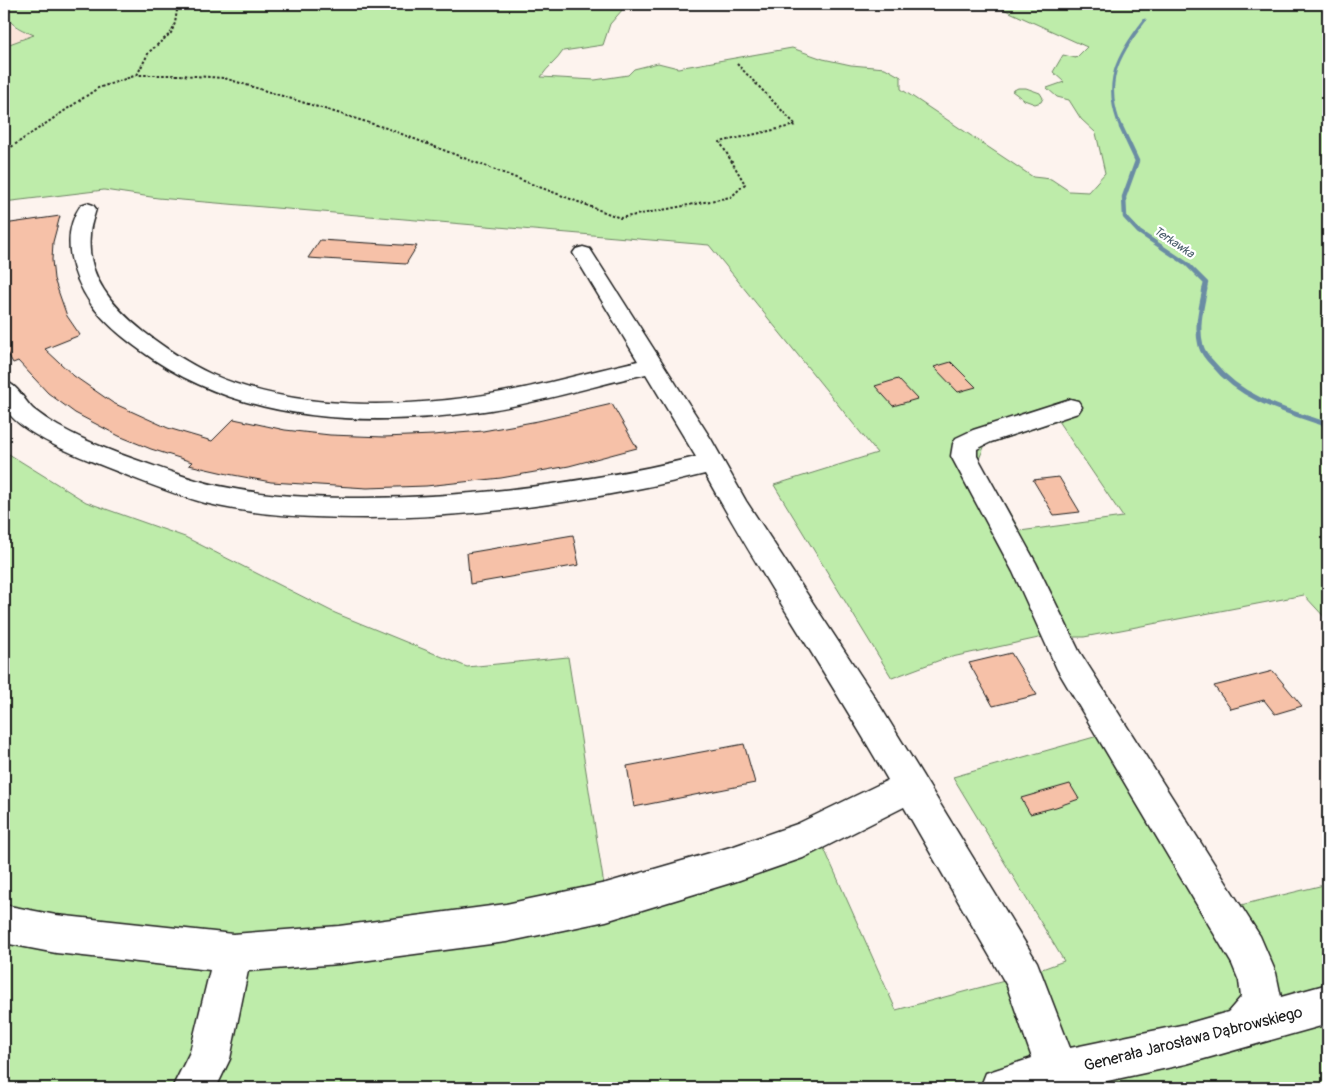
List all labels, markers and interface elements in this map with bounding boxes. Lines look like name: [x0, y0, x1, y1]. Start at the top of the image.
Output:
water label: Terkawka: [1151, 223, 1198, 262]
street label: Generała Jarosława Dąbrowskiego: [1082, 1002, 1305, 1076]

